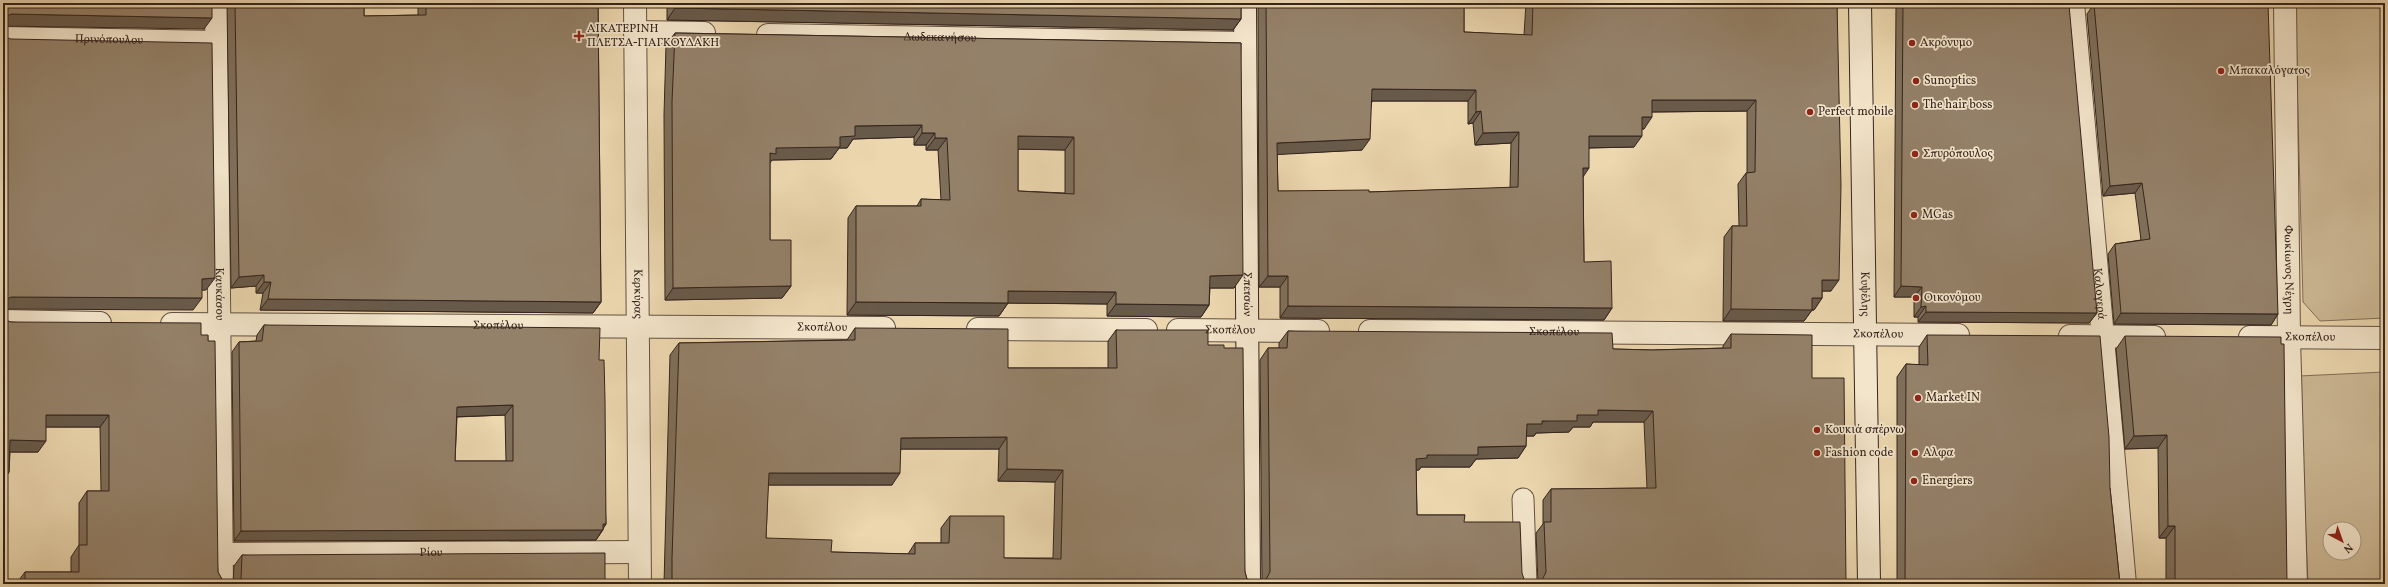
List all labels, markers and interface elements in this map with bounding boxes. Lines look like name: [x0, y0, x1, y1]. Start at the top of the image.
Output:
place label: ΑΙΚΑΤΕΡΙΝΗ ΠΛΕΤΣΑ-ΓΙΑΓΚΟΥΔΑΚΗ: [587, 21, 719, 51]
street label: Δωδεκανήσου: [903, 29, 977, 46]
street label: Πρινόπουλου: [75, 31, 144, 49]
marker: ΑΙΚΑΤΕΡΙΝΗ ΠΛΕΤΣΑ-ΓΙΑΓΚΟΥΔΑΚΗ: [574, 31, 584, 41]
place label: Ακρόνυμο: [1920, 35, 1972, 51]
marker: Ακρόνυμο: [1907, 38, 1917, 48]
place label: Μπακαλόγατος: [2229, 63, 2310, 79]
marker: Μπακαλόγατος: [2216, 66, 2226, 76]
place label: Sunoptics: [1924, 73, 1976, 89]
marker: Sunoptics: [1911, 76, 1921, 86]
place label: The hair boss: [1923, 97, 1992, 113]
marker: The hair boss: [1910, 100, 1920, 110]
place label: Perfect mobile: [1818, 104, 1894, 120]
marker: Perfect mobile: [1805, 107, 1815, 117]
place label: Σπυρόπουλος: [1923, 146, 1993, 162]
marker: Σπυρόπουλος: [1910, 149, 1920, 159]
place label: MGas: [1922, 207, 1953, 223]
marker: MGas: [1909, 210, 1919, 220]
street label: Φωκίωνος Νέγρη: [2280, 225, 2297, 315]
street label: Καυκάσου: [211, 267, 227, 321]
street label: Καλογερά: [2089, 267, 2109, 320]
street label: Κερκύρας: [629, 269, 646, 319]
street label: Κυψέλης: [1856, 271, 1873, 317]
street label: Σπετσών: [1239, 272, 1255, 317]
place label: Οικονόμου: [1924, 290, 1981, 306]
marker: Οικονόμου: [1911, 293, 1921, 303]
street label: Σκοπέλου: [473, 318, 524, 334]
street label: Σκοπέλου: [797, 320, 848, 336]
street label: Σκοπέλου: [1205, 322, 1256, 339]
street label: Σκοπέλου: [1529, 324, 1580, 340]
street label: Σκοπέλου: [1853, 326, 1904, 343]
street label: Σκοπέλου: [2285, 329, 2336, 346]
place label: Market IN: [1926, 390, 1980, 406]
marker: Market IN: [1913, 393, 1923, 403]
place label: Κουκιά σπέρνω: [1825, 422, 1904, 438]
marker: Κουκιά σπέρνω: [1812, 425, 1822, 435]
place label: Fashion code: [1825, 445, 1893, 461]
place label: Αλφα: [1923, 445, 1954, 461]
marker: Fashion code: [1812, 448, 1822, 458]
marker: Αλφα: [1910, 448, 1920, 458]
place label: Energiers: [1922, 473, 1973, 489]
marker: Energiers: [1909, 476, 1919, 486]
north arrow: [2322, 521, 2362, 561]
text: N: [2340, 539, 2356, 556]
street label: Ρίου: [419, 545, 443, 561]

